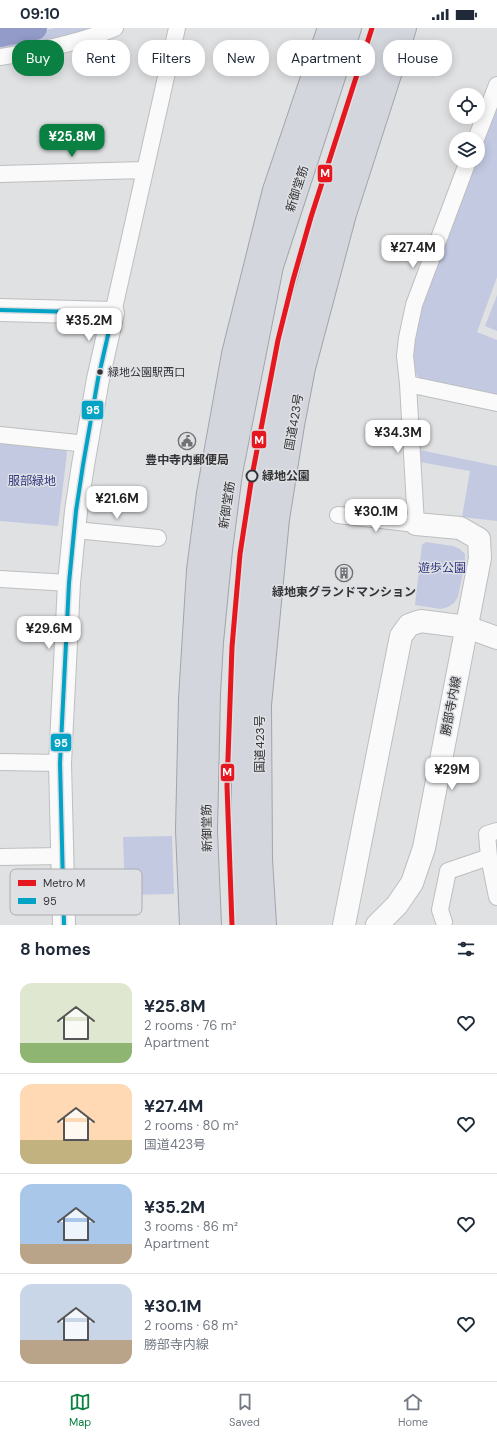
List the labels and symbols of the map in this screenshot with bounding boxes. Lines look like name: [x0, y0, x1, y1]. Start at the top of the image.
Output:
pin: ¥25.8M: [39, 124, 105, 158]
street label: 新御堂筋: [282, 164, 312, 214]
line badge: M: [317, 164, 333, 183]
text: M: [320, 166, 330, 180]
pin: ¥27.4M: [380, 235, 446, 269]
pin: ¥35.2M: [56, 308, 122, 342]
place label: 緑地公園駅西口: [108, 365, 185, 379]
marker: 緑地公園駅西口: [95, 367, 105, 377]
street label: 国道423号: [281, 392, 307, 452]
line badge: 95: [81, 400, 104, 420]
text: 95: [86, 403, 100, 417]
pin: ¥34.3M: [365, 420, 431, 454]
line badge: M: [251, 430, 267, 449]
public building icon: 豊中寺内郵便局: [177, 431, 197, 451]
text: M: [254, 433, 264, 447]
place label: 豊中寺内郵便局: [145, 452, 229, 468]
place label: 緑地公園: [262, 468, 310, 484]
marker: 緑地公園: [245, 469, 259, 483]
park label: 服部緑地: [8, 473, 56, 489]
street label: 新御堂筋: [216, 480, 238, 530]
pin: ¥21.6M: [84, 486, 150, 520]
pin: ¥30.1M: [343, 499, 409, 533]
park label: 遊歩公園: [418, 560, 466, 576]
building icon: 緑地東グランドマンション: [334, 563, 354, 583]
place label: 緑地東グランドマンション: [272, 584, 416, 600]
pin: ¥29.6M: [16, 616, 82, 650]
street label: 勝部寺内線: [437, 675, 465, 737]
street label: 国道423号: [252, 715, 268, 773]
line badge: 95: [50, 733, 72, 752]
text: 95: [54, 736, 68, 750]
pin: ¥29M: [428, 757, 476, 791]
line badge: M: [220, 763, 235, 782]
text: M: [222, 765, 232, 779]
street label: 新御堂筋: [199, 804, 215, 852]
legend: [10, 869, 142, 915]
text: Metro M: [43, 876, 85, 890]
text: 95: [43, 894, 57, 908]

